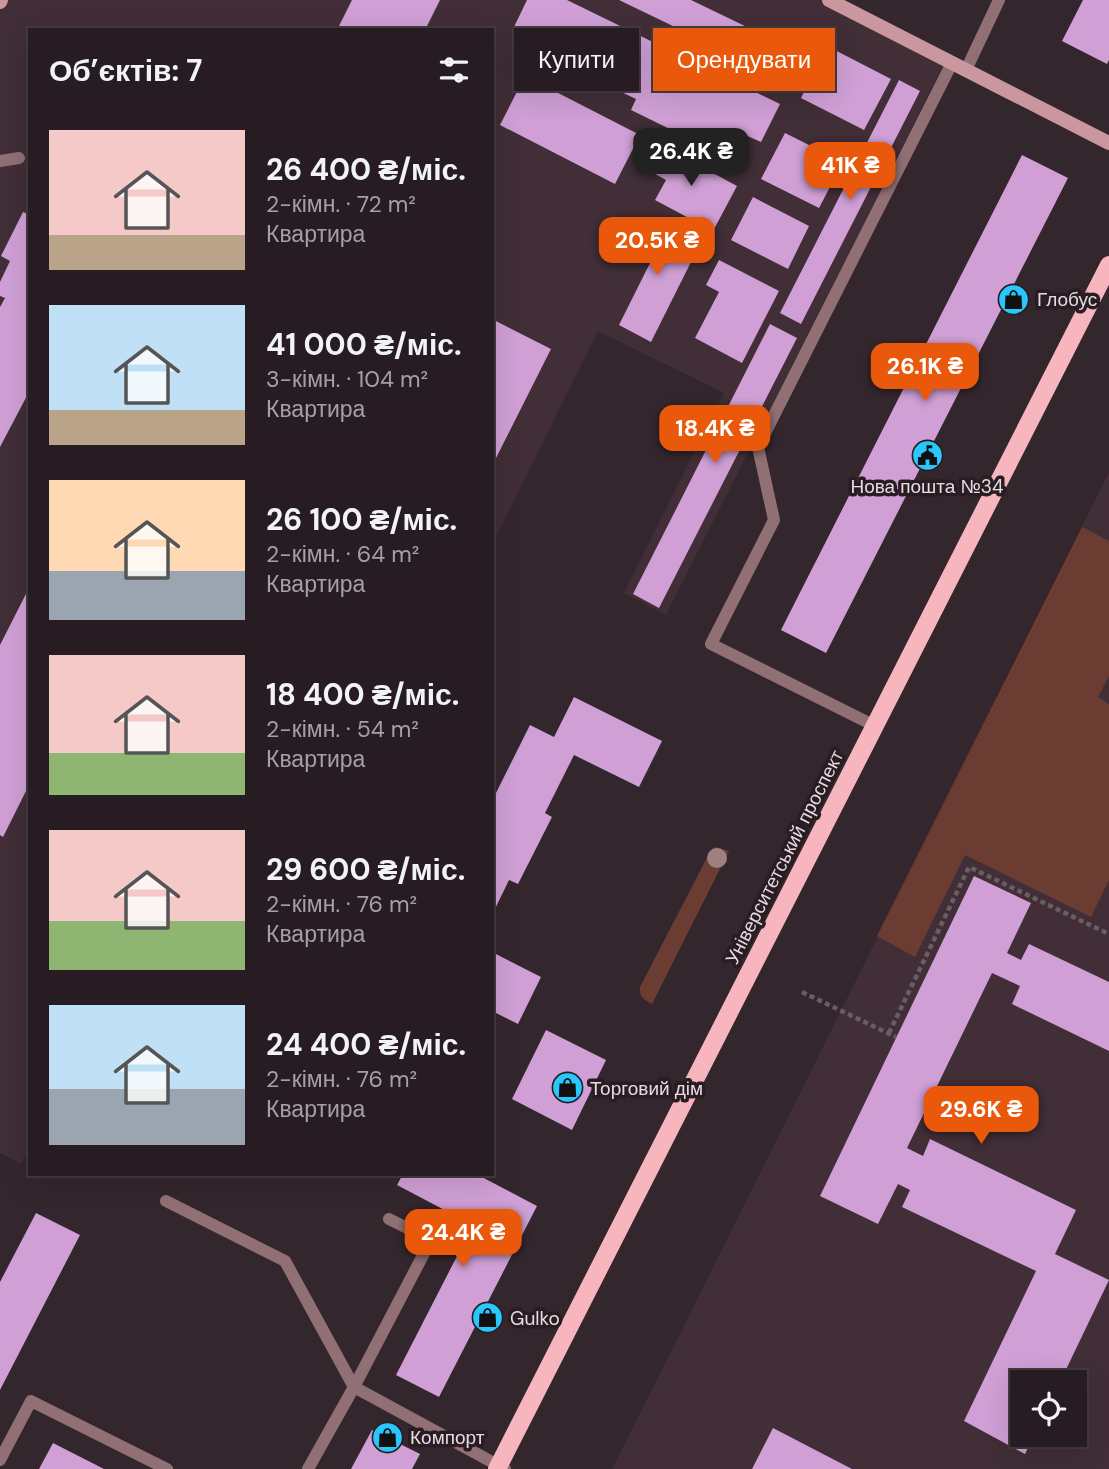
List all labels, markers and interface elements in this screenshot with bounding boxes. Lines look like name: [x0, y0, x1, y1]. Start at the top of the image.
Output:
chip: Купити: [514, 28, 639, 91]
chip: Орендувати: [653, 28, 835, 91]
text: Об’єктів: 7: [49, 51, 202, 90]
icon: filters: [435, 51, 473, 89]
pin: 26.4K ₴: [626, 128, 756, 188]
text: 26.4K ₴: [649, 136, 733, 166]
pin: 41K ₴: [801, 142, 899, 202]
text: 26 400 ₴/міс.: [266, 150, 466, 189]
text: 41K ₴: [820, 150, 880, 180]
icon: home: [105, 158, 189, 242]
text: 2-кімн. · 72 m²: [266, 189, 416, 219]
pin: 20.5K ₴: [592, 218, 722, 277]
text: Квартира: [266, 219, 365, 249]
text: 20.5K ₴: [615, 225, 699, 255]
shop icon: Глобус: [997, 282, 1031, 316]
place label: Глобус: [1037, 287, 1097, 312]
text: 41 000 ₴/міс.: [266, 325, 461, 364]
icon: home: [105, 333, 189, 417]
pin: 26.1K ₴: [860, 344, 990, 403]
text: 26.1K ₴: [887, 351, 963, 381]
text: 3-кімн. · 104 m²: [266, 364, 428, 394]
text: Квартира: [266, 394, 365, 424]
pin: 18.4K ₴: [650, 406, 780, 465]
text: 18.4K ₴: [675, 413, 755, 443]
public building icon: Нова пошта №34: [910, 438, 944, 472]
place label: Нова пошта №34: [850, 474, 1004, 499]
text: 26 100 ₴/міс.: [266, 500, 457, 539]
icon: home: [105, 508, 189, 592]
text: 2-кімн. · 64 m²: [266, 539, 419, 569]
text: Квартира: [266, 569, 365, 599]
text: 18 400 ₴/міс.: [266, 675, 459, 714]
icon: home: [105, 683, 189, 767]
text: 2-кімн. · 54 m²: [266, 714, 419, 744]
text: Квартира: [266, 744, 365, 774]
street label: Університетський проспект: [720, 746, 850, 968]
text: 29 600 ₴/міс.: [266, 850, 465, 889]
icon: home: [105, 858, 189, 942]
text: 2-кімн. · 76 m²: [266, 889, 417, 919]
text: Квартира: [266, 919, 365, 949]
text: 24 400 ₴/міс.: [266, 1025, 466, 1064]
icon: home: [105, 1033, 189, 1117]
text: 2-кімн. · 76 m²: [266, 1064, 417, 1094]
shop icon: Торговий дім: [550, 1071, 584, 1105]
place label: Торговий дім: [590, 1076, 703, 1101]
pin: 29.6K ₴: [916, 1086, 1046, 1146]
text: Квартира: [266, 1094, 365, 1124]
text: 29.6K ₴: [940, 1094, 1022, 1124]
pin: 24.4K ₴: [398, 1210, 528, 1269]
text: 24.4K ₴: [421, 1217, 505, 1247]
shop icon: Gulko: [470, 1301, 504, 1335]
place label: Gulko: [510, 1306, 560, 1331]
map controls: [1010, 1370, 1087, 1447]
button: locate: [1010, 1370, 1087, 1447]
shop icon: Компорт: [370, 1420, 404, 1454]
place label: Компорт: [410, 1425, 485, 1450]

